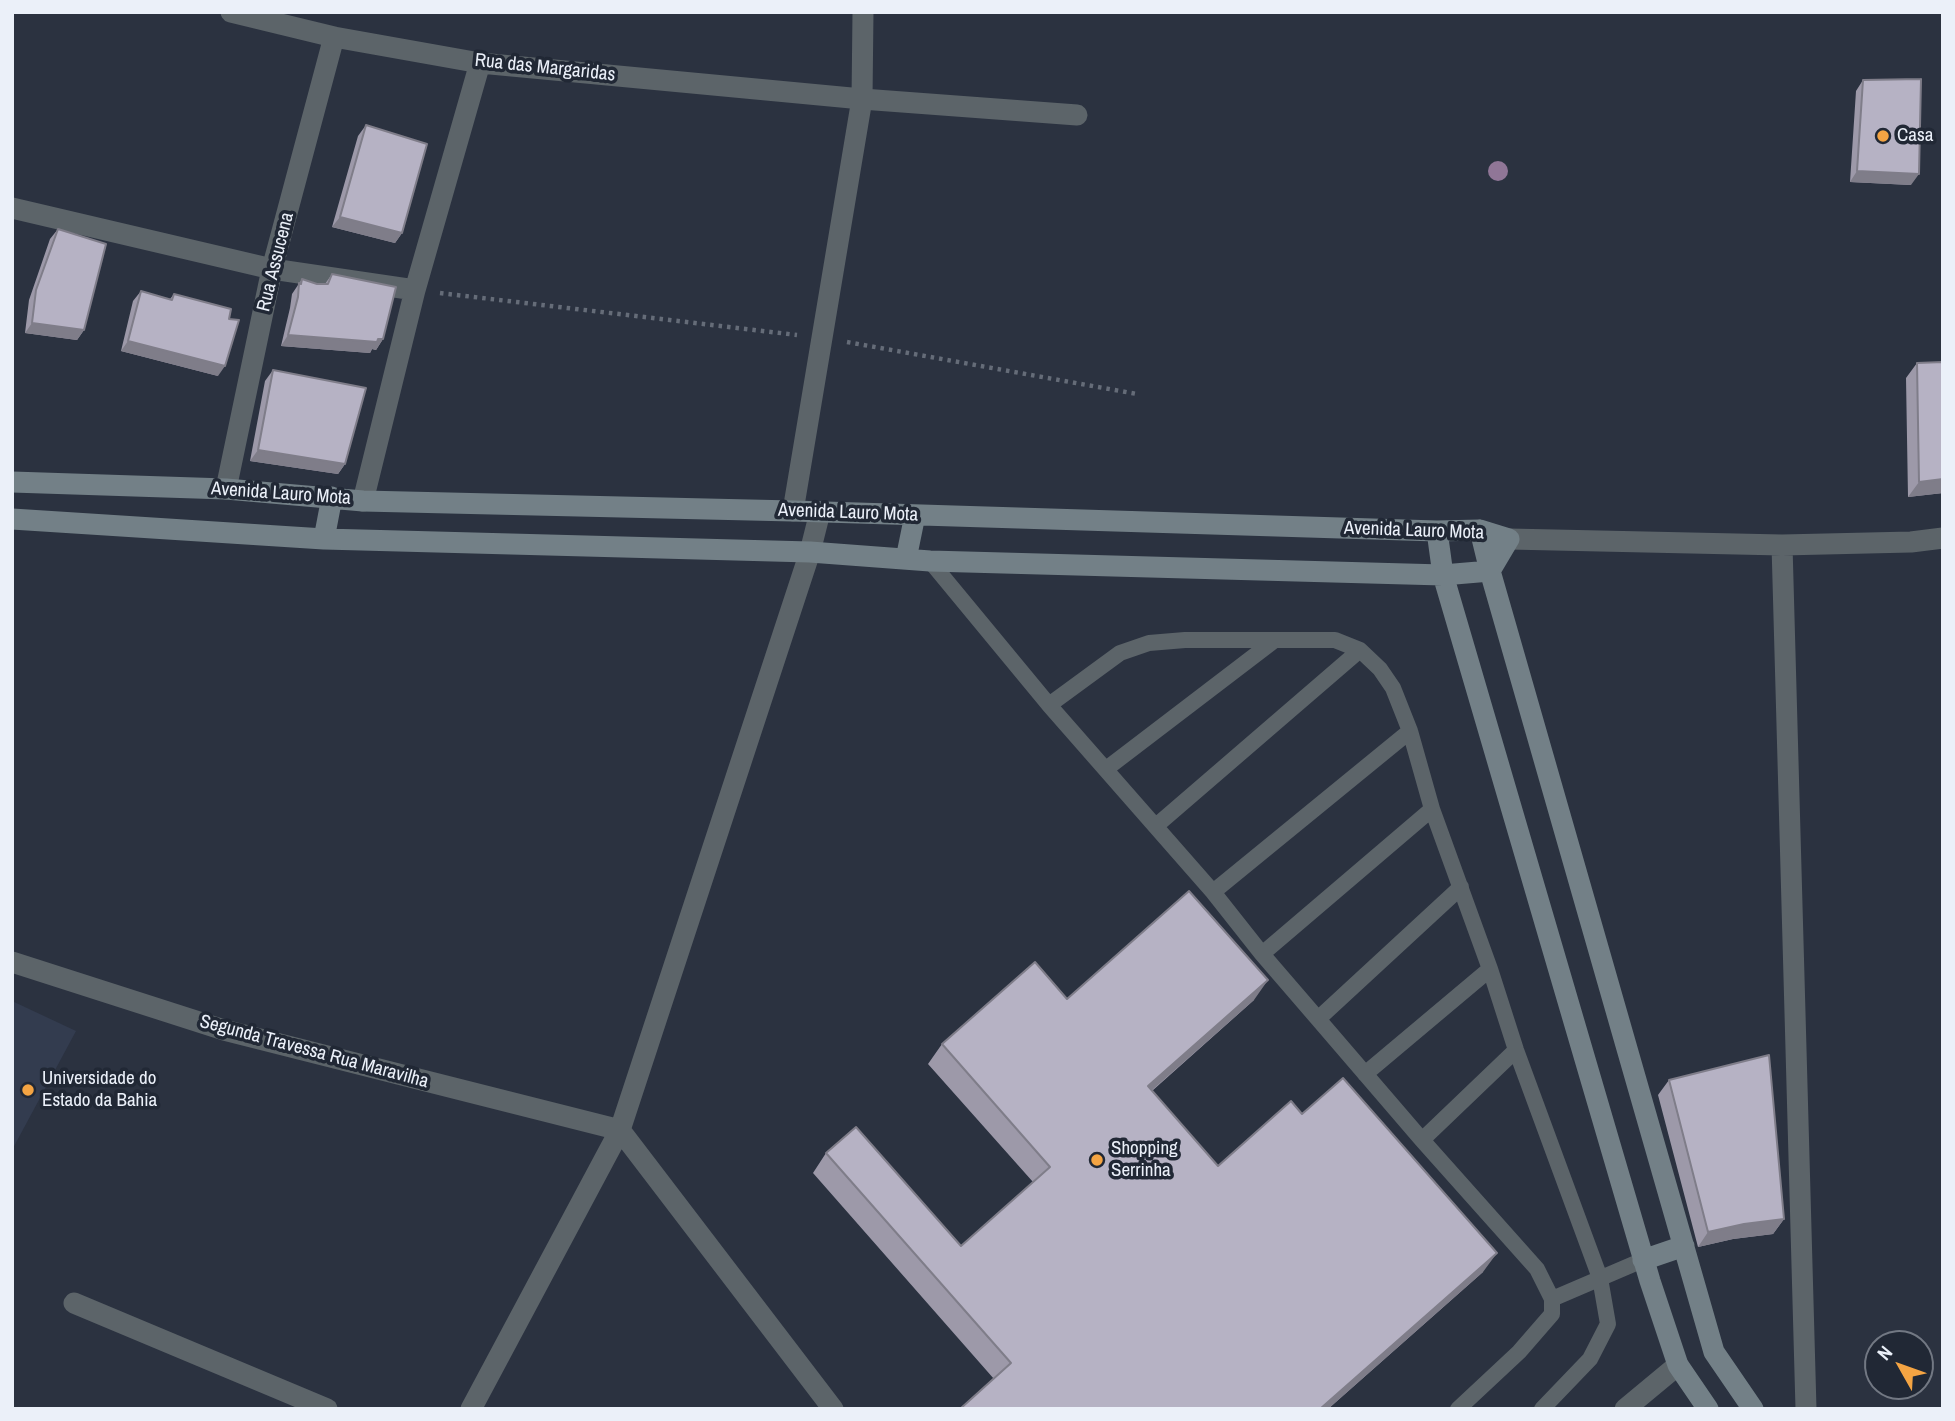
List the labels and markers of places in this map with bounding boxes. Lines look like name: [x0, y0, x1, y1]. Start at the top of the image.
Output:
place label: Casa: [1897, 125, 1933, 147]
marker: Casa: [1875, 128, 1891, 144]
place label: Universidade do Estado da Bahia: [42, 1068, 157, 1112]
marker: Universidade do Estado da Bahia: [20, 1082, 36, 1098]
place label: Shopping Serrinha: [1111, 1138, 1178, 1182]
marker: Shopping Serrinha: [1089, 1152, 1105, 1168]

